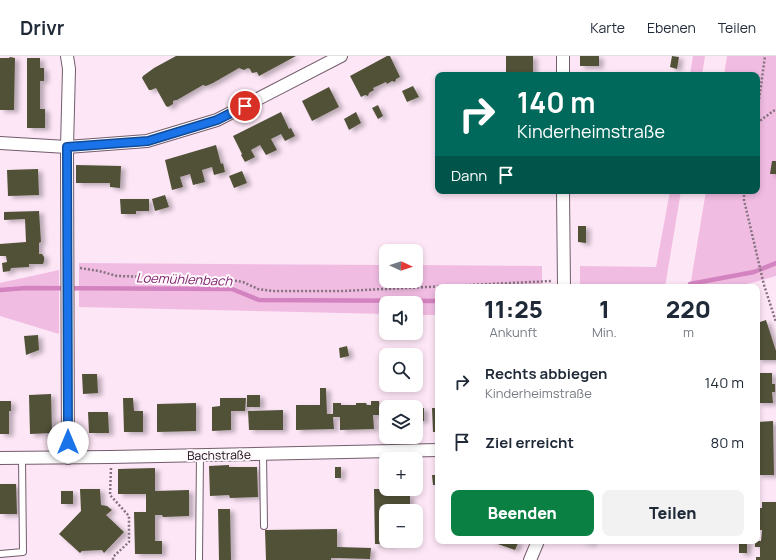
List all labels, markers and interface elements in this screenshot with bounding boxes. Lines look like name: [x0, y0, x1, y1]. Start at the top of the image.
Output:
text: Drivr: [20, 15, 64, 41]
text: Karte: [590, 18, 625, 37]
text: Ebenen: [647, 18, 696, 37]
text: Teilen: [718, 18, 756, 37]
text: 140 m: [517, 83, 596, 121]
icon: right: [451, 88, 503, 140]
pin: [228, 89, 262, 123]
icon: arrive: [234, 95, 256, 117]
text: Kinderheimstraße: [517, 119, 665, 143]
icon: arrive: [495, 164, 517, 186]
text: Dann: [451, 165, 487, 186]
north arrow: [379, 244, 423, 288]
map controls: [379, 244, 423, 548]
water label: Loemühlenbach: [136, 268, 234, 290]
text: 11:25: [484, 292, 543, 325]
text: 1: [599, 292, 610, 325]
text: 220: [666, 292, 711, 325]
button: sound: [379, 296, 423, 340]
text: Ankunft: [490, 323, 537, 341]
text: Min.: [592, 323, 617, 341]
text: m: [683, 323, 694, 341]
button: search: [379, 348, 423, 392]
text: Rechts abbiegen: [485, 363, 607, 384]
icon: right: [451, 371, 473, 393]
text: 140 m: [704, 372, 744, 393]
text: Kinderheimstraße: [485, 384, 592, 402]
button: layers: [379, 400, 423, 444]
position arrow: [47, 421, 89, 463]
icon: arrive: [451, 431, 473, 453]
text: Ziel erreicht: [485, 432, 574, 453]
text: 80 m: [710, 432, 744, 453]
street label: Bachstraße: [187, 446, 251, 464]
button: +: [379, 452, 423, 496]
button: Beenden: [451, 490, 594, 536]
button: Teilen: [602, 490, 744, 536]
button: −: [379, 504, 423, 548]

